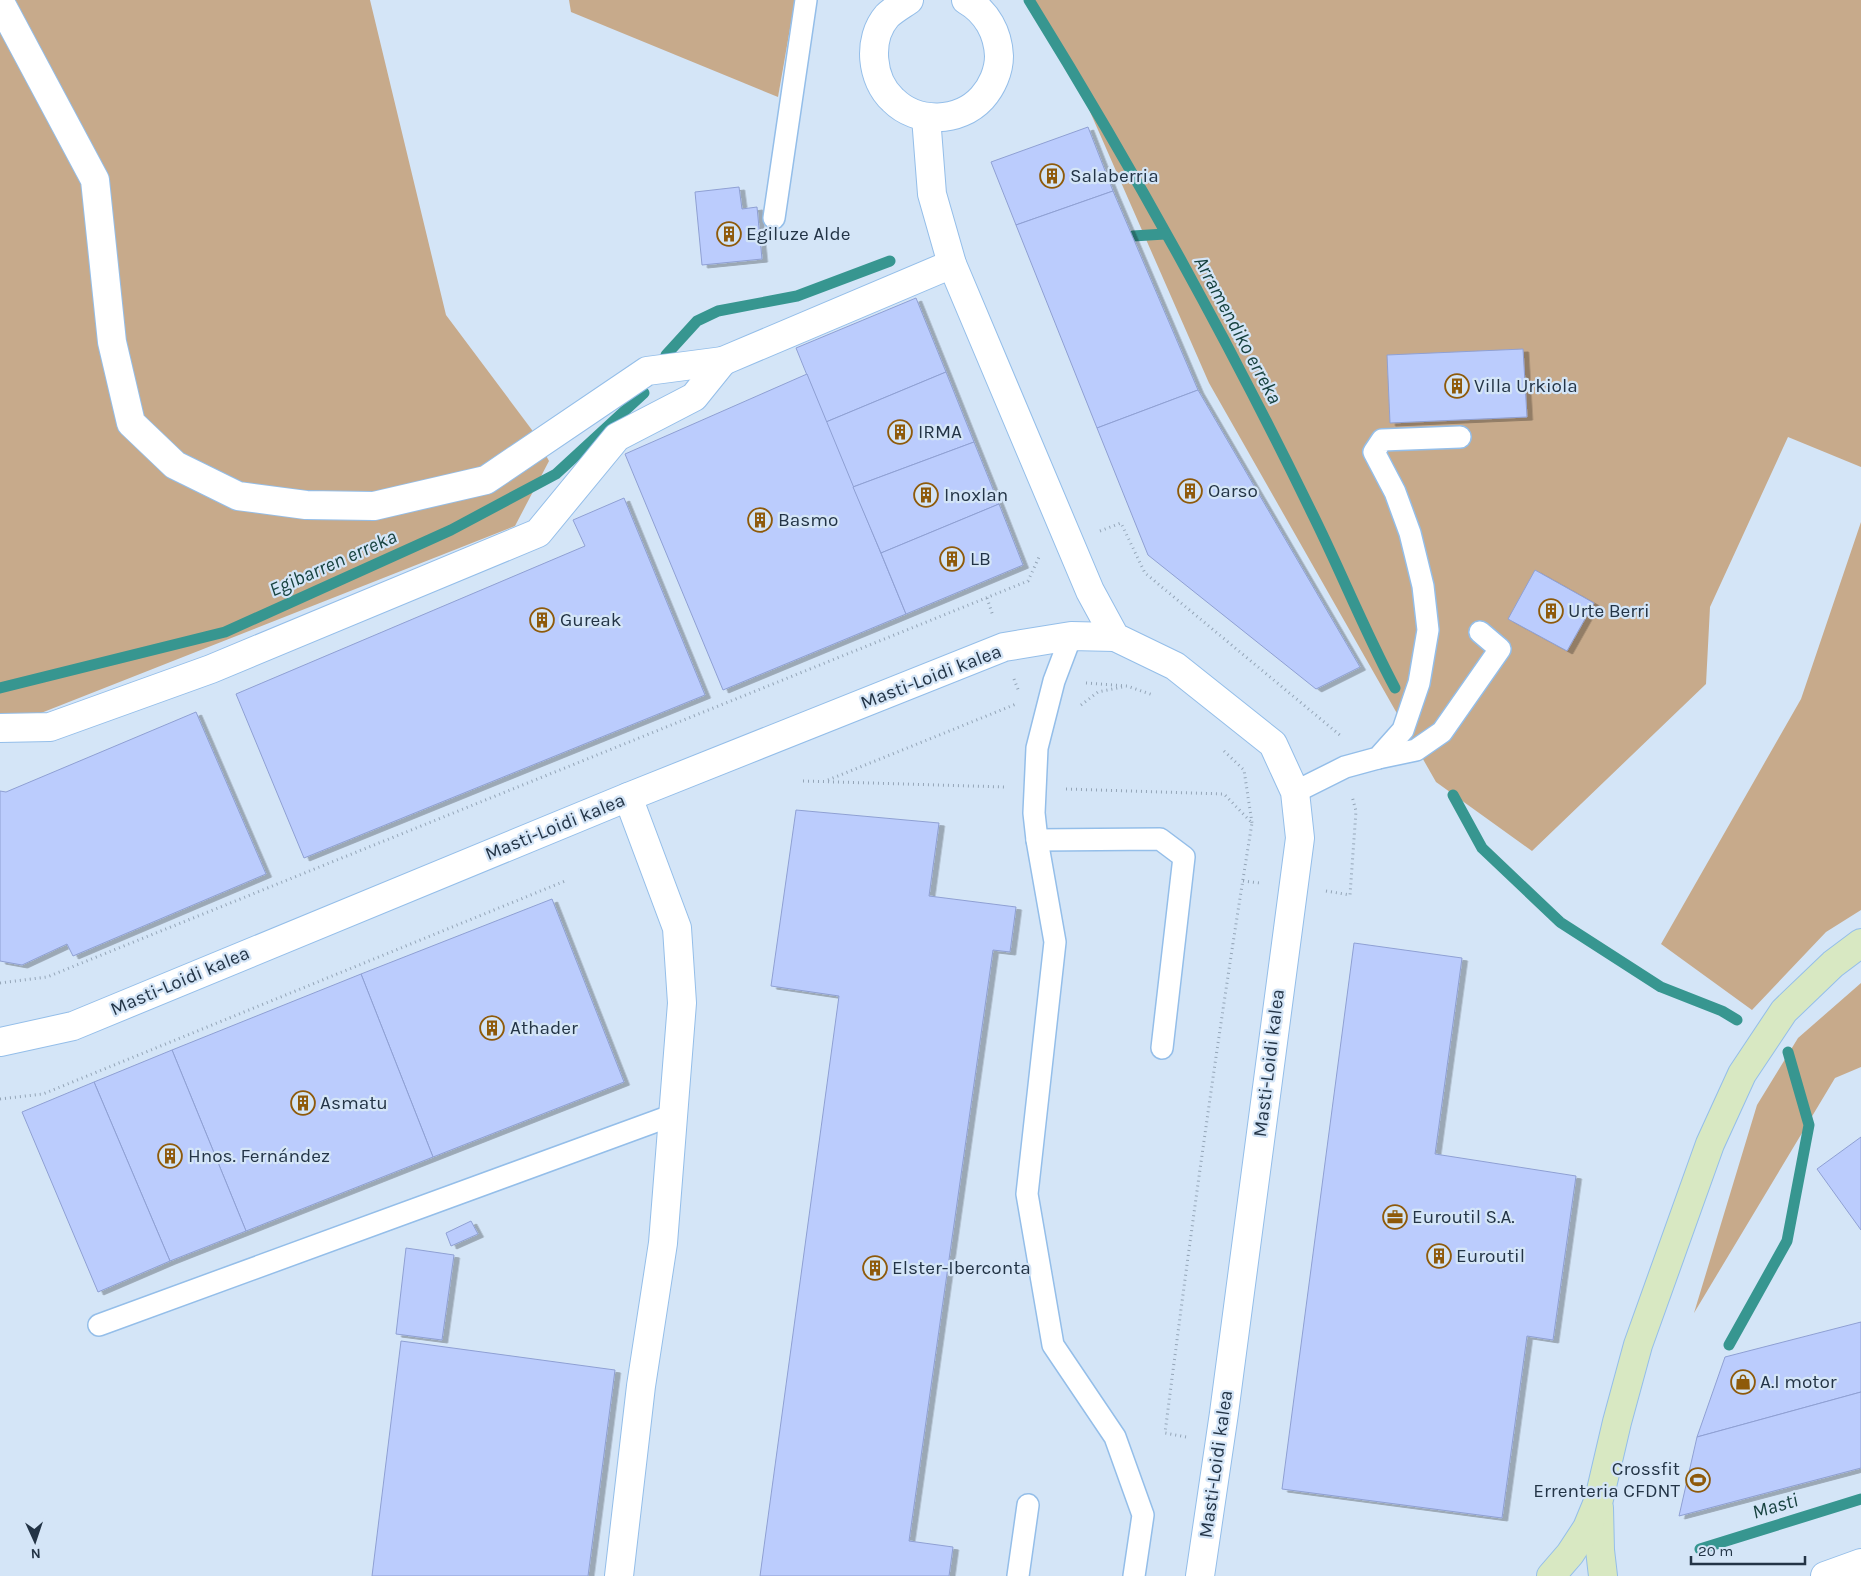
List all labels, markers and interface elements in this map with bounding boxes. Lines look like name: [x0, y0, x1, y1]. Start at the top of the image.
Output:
building icon: Salaberria: [1039, 163, 1065, 189]
place label: Salaberria: [1070, 165, 1159, 187]
building icon: Egiluze Alde: [716, 221, 742, 247]
place label: Egiluze Alde: [746, 223, 850, 245]
water label: Arramendiko erreka: [1189, 252, 1287, 408]
building icon: Villa Urkiola: [1444, 373, 1470, 399]
place label: Villa Urkiola: [1474, 375, 1578, 397]
building icon: IRMA: [887, 419, 913, 445]
place label: IRMA: [918, 421, 962, 443]
building icon: Oarso: [1177, 478, 1203, 504]
place label: Oarso: [1208, 480, 1258, 502]
building icon: Inoxlan: [913, 482, 939, 508]
place label: Inoxlan: [944, 484, 1008, 506]
building icon: Basmo: [747, 507, 773, 533]
place label: Basmo: [778, 509, 838, 531]
water label: Egibarren erreka: [266, 525, 400, 601]
building icon: LB: [939, 546, 965, 572]
place label: LB: [970, 548, 991, 570]
building icon: Urte Berri: [1538, 598, 1564, 624]
place label: Urte Berri: [1568, 600, 1650, 622]
building icon: Gureak: [529, 607, 555, 633]
place label: Gureak: [560, 609, 622, 631]
street label: Masti-Loidi kalea: [857, 640, 1005, 714]
street label: Masti-Loidi kalea: [482, 789, 628, 865]
street label: Masti-Loidi kalea: [107, 942, 253, 1020]
street label: Masti-Loidi kalea: [1249, 988, 1289, 1138]
building icon: Athader: [479, 1015, 505, 1041]
place label: Athader: [510, 1017, 578, 1039]
building icon: Asmatu: [290, 1090, 316, 1116]
place label: Asmatu: [320, 1092, 388, 1114]
building icon: Hnos. Fernández: [157, 1143, 183, 1169]
place label: Hnos. Fernández: [188, 1145, 330, 1167]
office icon: Euroutil S.A.: [1382, 1204, 1408, 1230]
place label: Euroutil S.A.: [1412, 1206, 1515, 1228]
building icon: Euroutil: [1426, 1243, 1452, 1269]
place label: Euroutil: [1456, 1245, 1525, 1267]
building icon: Elster-Iberconta: [862, 1255, 888, 1281]
place label: Elster-Iberconta: [892, 1257, 1031, 1279]
shop icon: A.I motor: [1730, 1369, 1756, 1395]
place label: A.I motor: [1760, 1371, 1837, 1393]
street label: Masti-Loidi kalea: [1195, 1389, 1237, 1539]
place label: Crossfit Errenteria CFDNT: [1533, 1458, 1680, 1502]
sports icon: Crossfit Errenteria CFDNT: [1685, 1467, 1711, 1493]
water label: Masti: [1749, 1488, 1801, 1524]
north arrow: [10, 1516, 60, 1566]
scale bar: [1691, 1534, 1805, 1566]
text: 20 m: [1698, 1542, 1733, 1560]
text: N: [30, 1545, 41, 1562]

